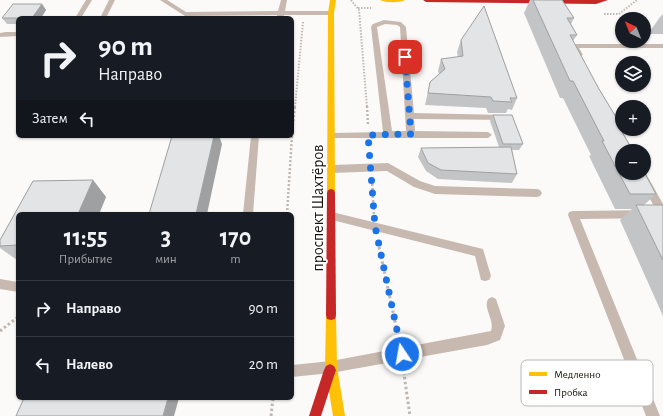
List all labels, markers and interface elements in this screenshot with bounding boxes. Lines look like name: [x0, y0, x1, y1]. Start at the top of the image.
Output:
north arrow: [615, 12, 651, 48]
map controls: [615, 12, 651, 180]
icon: right: [32, 32, 84, 84]
text: 90 m: [98, 33, 153, 61]
pin: [388, 40, 422, 74]
icon: arrive: [394, 46, 416, 68]
button: layers: [615, 56, 651, 92]
text: Направо: [98, 66, 162, 84]
button: +: [615, 100, 651, 136]
icon: left: [76, 108, 98, 130]
text: Затем: [32, 111, 68, 126]
street label: проспект Шахтёров: [310, 144, 326, 272]
button: −: [615, 144, 651, 180]
text: 11:55: [64, 226, 107, 250]
text: 3: [161, 226, 171, 250]
text: 170: [220, 226, 251, 250]
text: Прибытие: [59, 253, 112, 266]
text: мин: [155, 253, 177, 266]
text: m: [230, 253, 241, 266]
icon: right: [32, 298, 54, 320]
text: Направо: [66, 301, 121, 316]
text: 90 m: [249, 301, 278, 316]
position arrow: [381, 333, 423, 375]
icon: left: [32, 354, 54, 376]
text: Налево: [66, 357, 113, 372]
text: 20 m: [249, 357, 278, 372]
legend: [521, 360, 653, 406]
text: Медленно: [554, 369, 601, 380]
text: Пробка: [554, 387, 587, 398]

